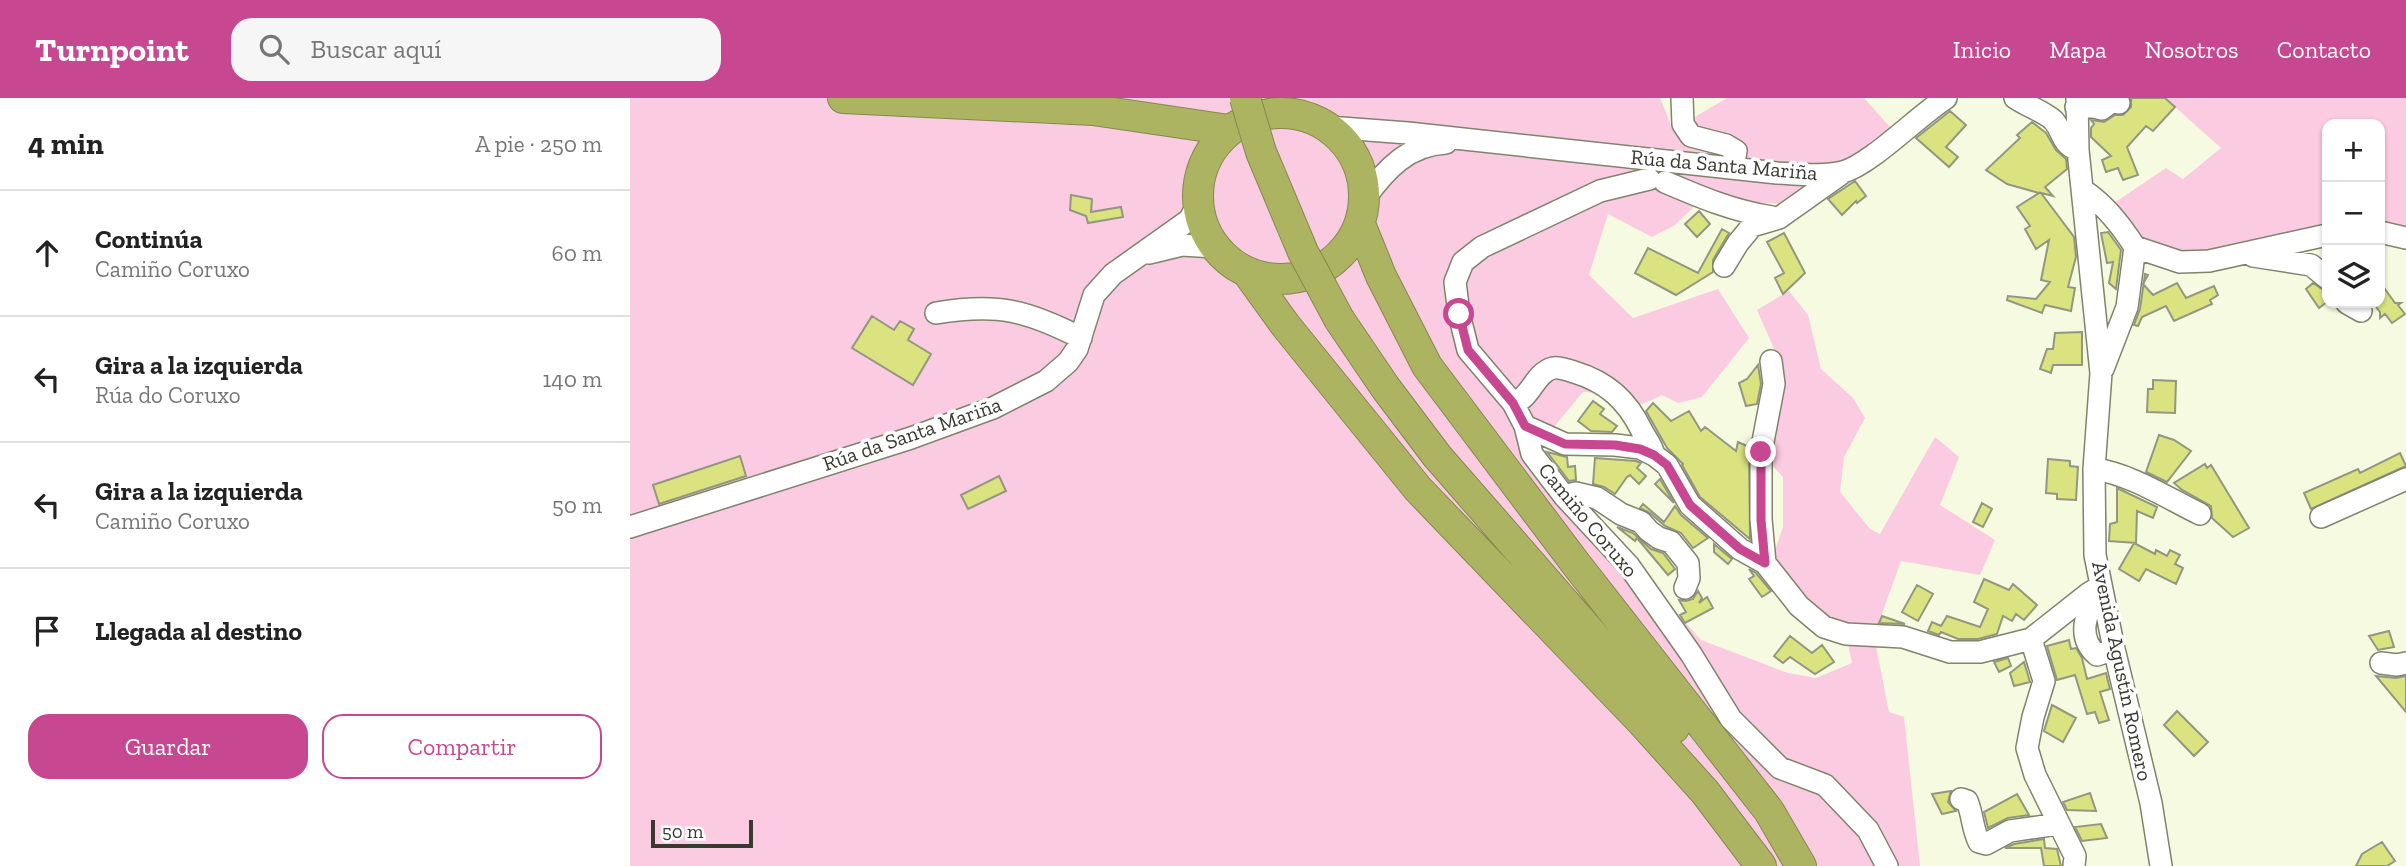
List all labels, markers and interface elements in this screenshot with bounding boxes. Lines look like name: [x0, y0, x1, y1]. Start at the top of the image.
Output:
search box: [231, 18, 721, 81]
text: Turnpoint: [35, 30, 189, 69]
icon: search: [255, 30, 293, 68]
text: Buscar aquí: [311, 33, 442, 65]
text: Inicio: [1953, 35, 2011, 64]
text: Mapa: [2049, 35, 2106, 64]
text: Nosotros: [2144, 35, 2239, 64]
text: Contacto: [2277, 35, 2371, 64]
map controls: [2322, 119, 2385, 308]
button: +: [2322, 119, 2385, 182]
text: 4 min: [28, 126, 104, 162]
text: A pie · 250 m: [475, 130, 602, 158]
street label: Rúa da Santa Mariña: [1630, 144, 1819, 185]
button: −: [2322, 182, 2385, 245]
text: Continúa: [95, 223, 203, 255]
icon: ahead: [28, 234, 66, 272]
text: 60 m: [551, 239, 602, 267]
button: layers: [2322, 245, 2385, 308]
text: Camiño Coruxo: [95, 255, 250, 283]
route start: [1443, 298, 1474, 329]
text: Gira a la izquierda: [95, 349, 303, 381]
icon: left: [28, 360, 66, 398]
text: 140 m: [542, 365, 602, 393]
text: Rúa do Coruxo: [95, 381, 241, 409]
street label: Rúa da Santa Mariña: [819, 391, 1005, 476]
route end: [1745, 436, 1776, 467]
street label: Camiño Coruxo: [1533, 457, 1643, 582]
text: Gira a la izquierda: [95, 475, 303, 507]
icon: left: [28, 486, 66, 524]
text: 50 m: [552, 491, 602, 519]
text: Camiño Coruxo: [95, 507, 250, 535]
street label: Avenida Agustín Romero: [2087, 559, 2158, 783]
icon: arrive: [28, 612, 66, 650]
text: Llegada al destino: [95, 615, 302, 647]
button: Guardar: [28, 714, 308, 779]
button: Compartir: [322, 714, 602, 779]
scale bar: [651, 817, 752, 849]
text: 50 m: [662, 820, 703, 843]

